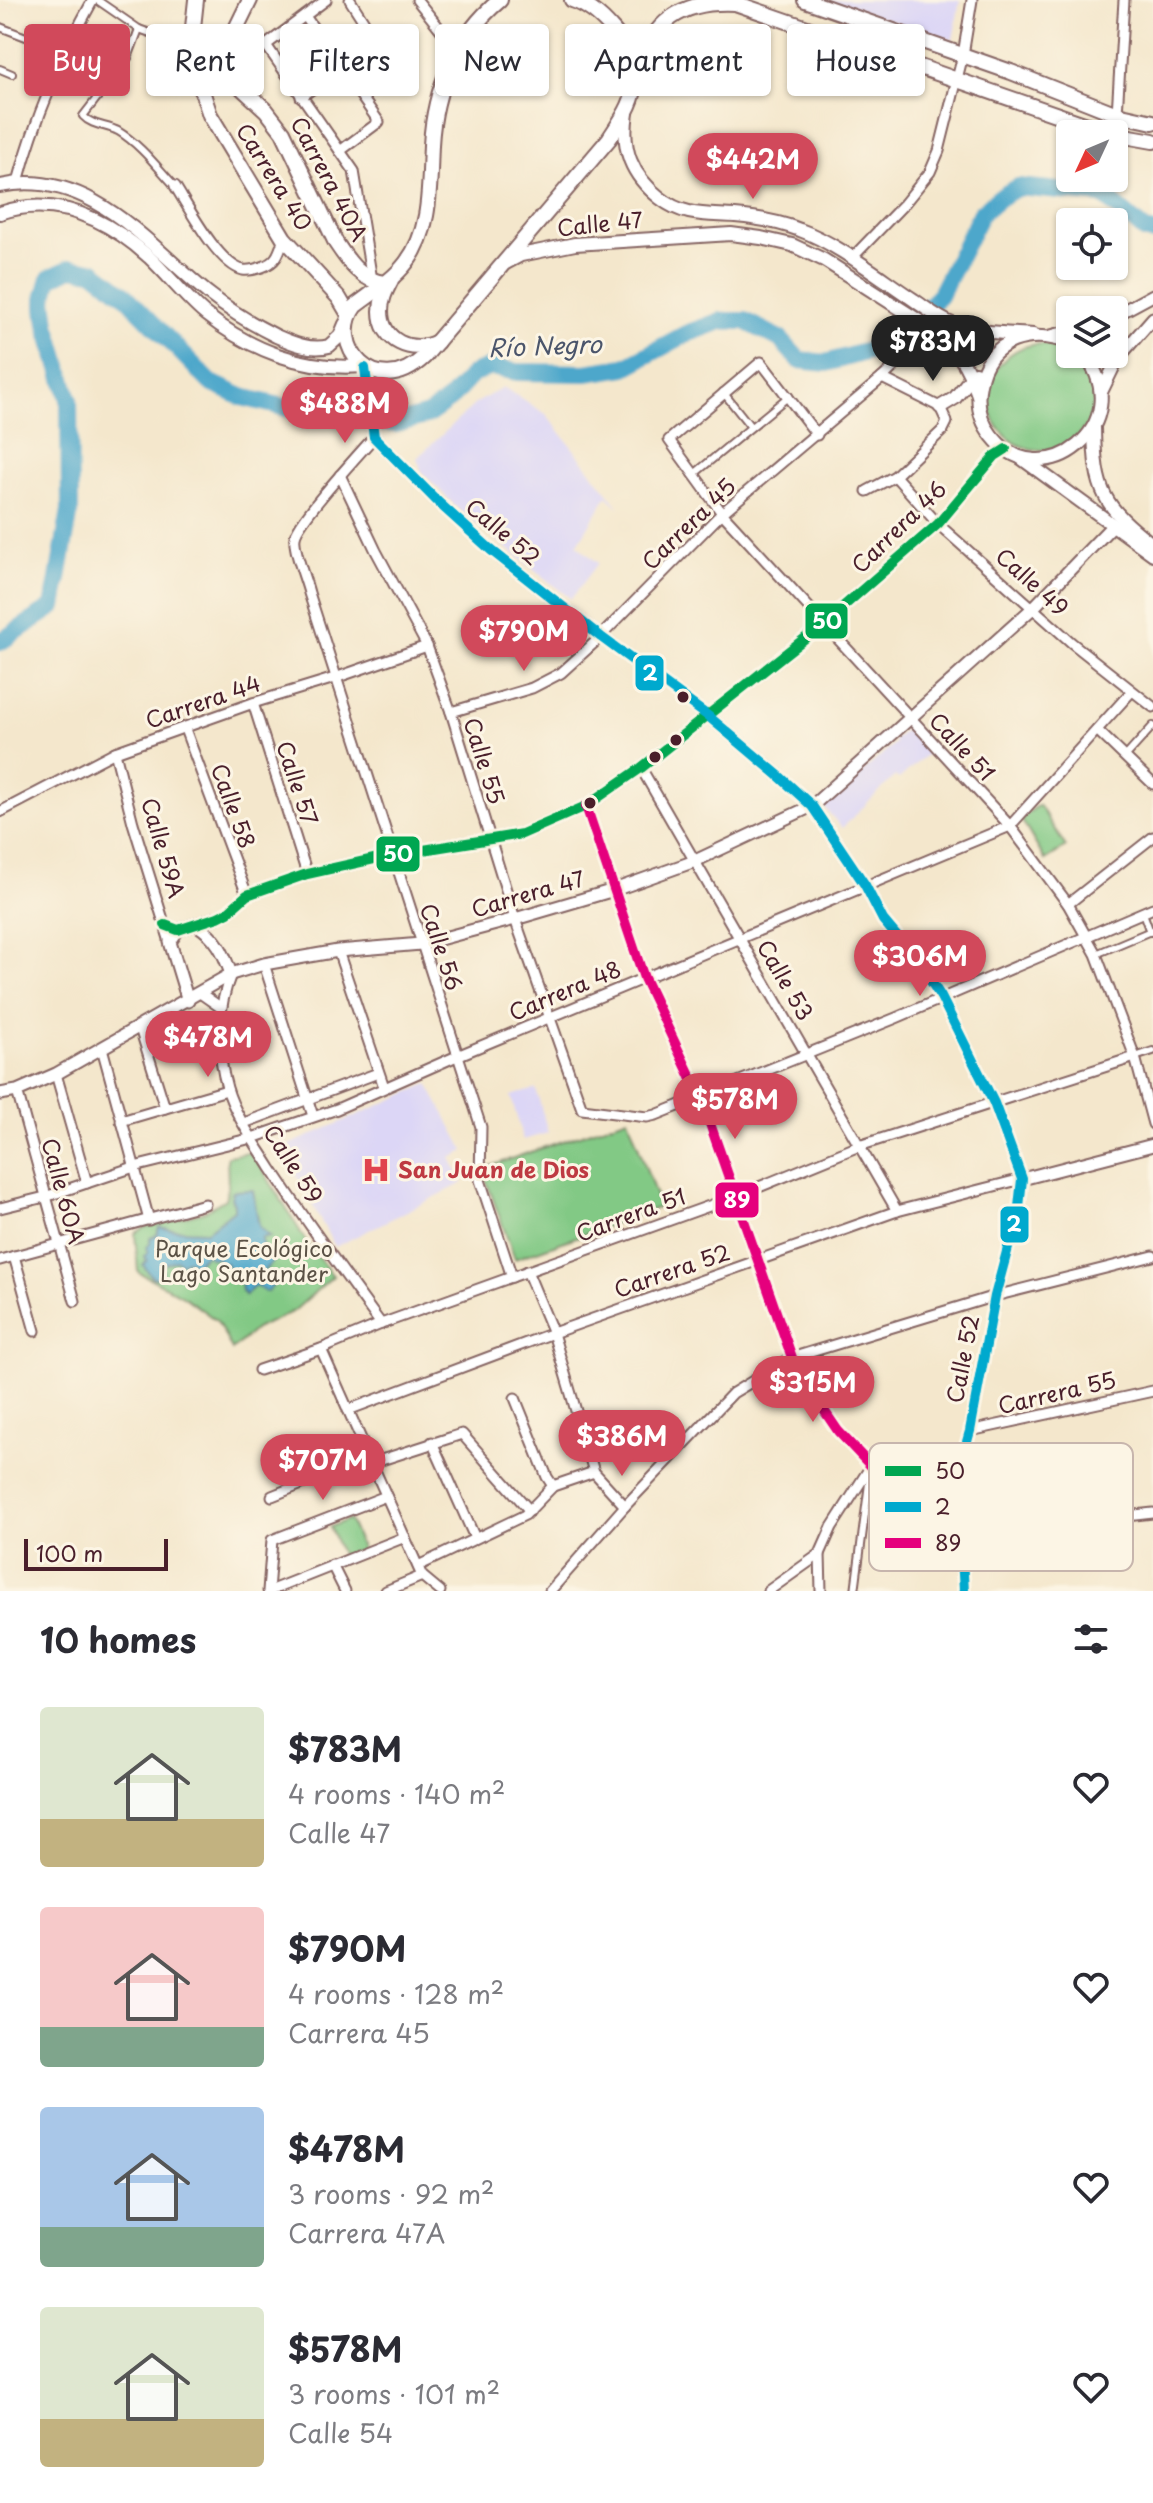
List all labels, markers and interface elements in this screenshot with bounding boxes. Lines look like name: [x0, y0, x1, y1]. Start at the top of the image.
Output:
chip: Buy: [24, 24, 130, 96]
chip: Rent: [146, 24, 264, 96]
chip: Filters: [280, 24, 419, 96]
chip: New: [435, 24, 549, 96]
chip: Apartment: [565, 24, 771, 96]
chip: House: [787, 24, 925, 96]
street label: Carrera 40A: [284, 110, 377, 247]
street label: Carrera 40: [229, 116, 321, 236]
north arrow: [1056, 120, 1128, 192]
map controls: [1056, 120, 1128, 368]
pin: $442M: [697, 133, 809, 201]
text: $442M: [706, 139, 800, 178]
street label: Calle 47: [555, 202, 645, 243]
button: locate: [1056, 208, 1128, 280]
button: layers: [1056, 296, 1128, 368]
pin: $783M: [877, 315, 989, 383]
text: $783M: [889, 321, 977, 360]
water label: Río Negro: [488, 325, 604, 365]
pin: $488M: [289, 377, 401, 445]
text: $488M: [299, 383, 391, 422]
street label: Carrera 45: [633, 469, 743, 576]
street label: Carrera 46: [843, 472, 953, 580]
street label: Calle 52: [459, 490, 549, 572]
street label: Calle 49: [989, 539, 1077, 623]
line badge: 50: [804, 602, 849, 640]
text: 50: [812, 603, 842, 636]
pin: $790M: [468, 605, 580, 673]
text: $790M: [479, 611, 569, 650]
line badge: 2: [634, 654, 665, 692]
text: 2: [642, 655, 658, 688]
street label: Carrera 44: [140, 665, 265, 736]
unlabelled marker: [675, 689, 691, 705]
street label: Calle 51: [922, 704, 1004, 788]
street label: Calle 55: [457, 713, 514, 808]
unlabelled marker: [668, 732, 684, 748]
street label: Calle 57: [269, 736, 327, 829]
unlabelled marker: [647, 749, 663, 765]
street label: Calle 58: [204, 758, 265, 853]
street label: Calle 59A: [134, 794, 195, 902]
unlabelled marker: [582, 795, 598, 811]
line badge: 50: [375, 835, 421, 873]
text: 50: [383, 836, 413, 869]
street label: Carrera 47: [467, 861, 588, 924]
street label: Calle 56: [413, 899, 472, 994]
pin: $306M: [864, 930, 976, 998]
street label: Calle 53: [750, 933, 823, 1026]
text: $306M: [872, 936, 968, 975]
street label: Carrera 48: [503, 951, 626, 1028]
pin: $478M: [152, 1011, 264, 1079]
text: $478M: [163, 1017, 253, 1056]
pin: $578M: [679, 1073, 791, 1141]
text: $578M: [691, 1079, 779, 1118]
street label: Calle 59: [256, 1117, 332, 1209]
street label: Calle 60A: [34, 1134, 94, 1247]
place label: San Juan de Dios: [398, 1152, 589, 1185]
hospital icon: San Juan de Dios: [361, 1155, 391, 1185]
street label: Carrera 51: [571, 1178, 690, 1249]
line badge: 89: [714, 1181, 760, 1219]
text: 89: [724, 1182, 750, 1215]
line badge: 2: [999, 1205, 1030, 1244]
text: 2: [1006, 1206, 1022, 1239]
park label: Parque Ecológico Lago Santander: [155, 1231, 333, 1289]
street label: Carrera 52: [609, 1234, 734, 1305]
street label: Calle 52: [937, 1312, 986, 1406]
pin: $315M: [757, 1356, 869, 1424]
text: $315M: [769, 1362, 857, 1401]
street label: Carrera 55: [994, 1362, 1119, 1421]
pin: $386M: [566, 1410, 678, 1478]
text: $386M: [577, 1416, 667, 1455]
pin: $707M: [267, 1434, 379, 1502]
text: $707M: [278, 1440, 368, 1479]
legend: [869, 1443, 1133, 1571]
text: 50: [935, 1453, 965, 1486]
text: 2: [935, 1489, 951, 1522]
text: 89: [935, 1525, 961, 1558]
scale bar: [24, 1535, 168, 1571]
text: 100 m: [36, 1536, 103, 1569]
text: 10 homes: [40, 1613, 196, 1665]
icon: filters: [1069, 1617, 1113, 1661]
text: $783M: [288, 1722, 402, 1774]
icon: home: [104, 1739, 200, 1835]
icon: heart: [1069, 1765, 1113, 1809]
text: 4 rooms · 140 m²: [288, 1774, 506, 1813]
text: Calle 47: [288, 1813, 390, 1852]
text: $790M: [288, 1922, 406, 1974]
icon: home: [104, 1939, 200, 2035]
icon: heart: [1069, 1965, 1113, 2009]
text: 4 rooms · 128 m²: [288, 1974, 504, 2013]
text: Carrera 45: [288, 2013, 430, 2052]
text: $478M: [288, 2122, 405, 2174]
icon: home: [104, 2139, 200, 2235]
icon: heart: [1069, 2165, 1113, 2209]
text: 3 rooms · 92 m²: [288, 2174, 494, 2213]
text: Carrera 47A: [288, 2213, 445, 2252]
text: $578M: [288, 2322, 403, 2374]
icon: home: [104, 2339, 200, 2435]
icon: heart: [1069, 2365, 1113, 2409]
text: 3 rooms · 101 m²: [288, 2374, 500, 2413]
text: Calle 54: [288, 2413, 393, 2452]

